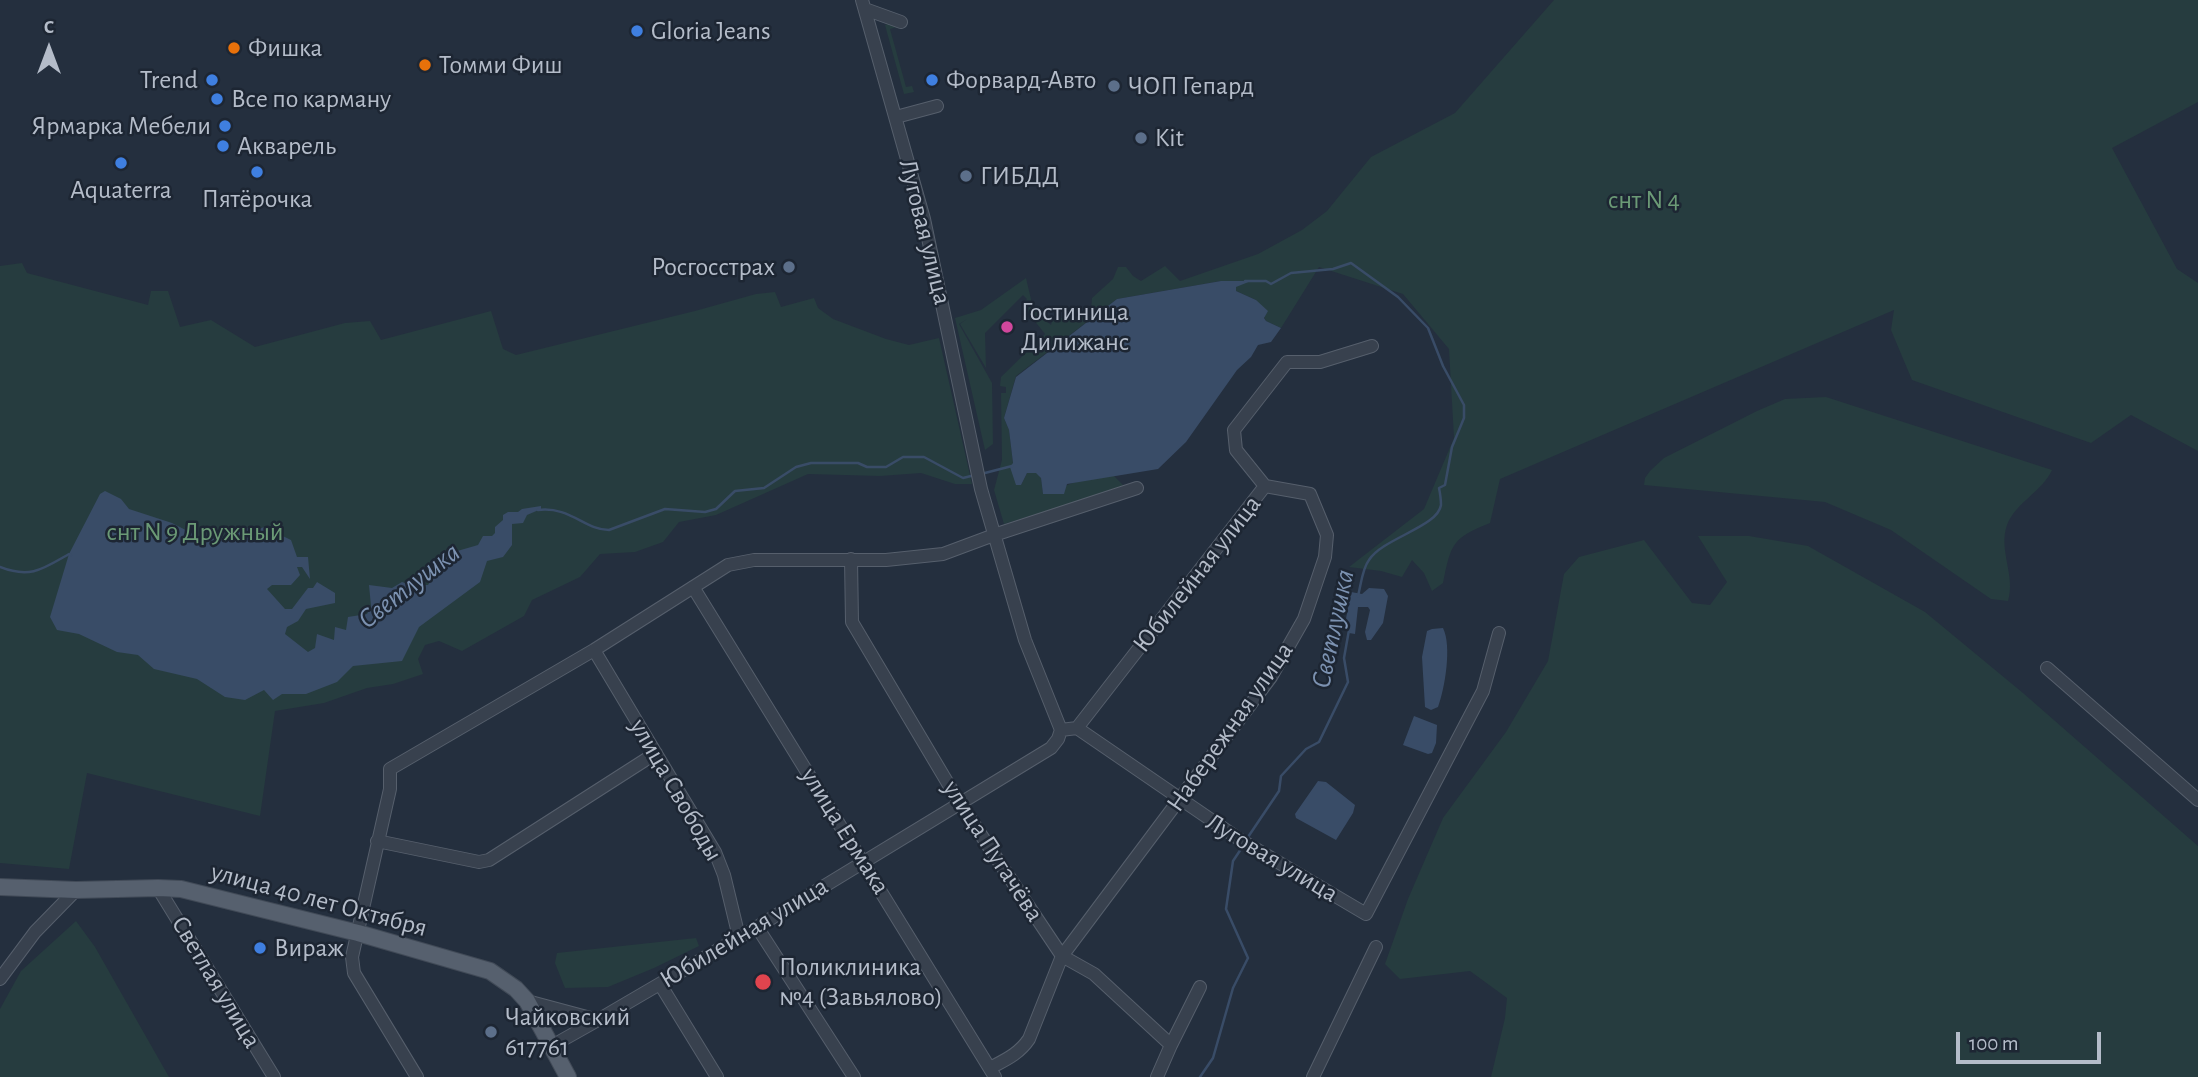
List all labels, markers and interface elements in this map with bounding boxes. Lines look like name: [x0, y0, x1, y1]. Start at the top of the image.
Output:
north arrow: [14, 14, 84, 84]
place label: Gloria Jeans: [651, 15, 771, 47]
text: С: [44, 18, 54, 37]
marker: Gloria Jeans: [629, 23, 645, 39]
place label: Фишка: [248, 32, 322, 64]
marker: Фишка: [226, 40, 242, 56]
place label: Томми Фиш: [439, 49, 563, 81]
marker: Томми Фиш: [417, 57, 433, 73]
place label: Trend: [140, 64, 198, 96]
place label: Форвард-Авто: [946, 64, 1096, 96]
place label: ЧОП Гепард: [1128, 70, 1254, 102]
marker: Trend: [204, 72, 220, 88]
marker: Форвард-Авто: [924, 72, 940, 88]
marker: ЧОП Гепард: [1106, 78, 1122, 94]
place label: Все по карману: [231, 83, 391, 115]
marker: Все по карману: [209, 91, 225, 107]
place label: Ярмарка Мебели: [31, 110, 211, 142]
marker: Ярмарка Мебели: [217, 118, 233, 134]
place label: Kit: [1155, 122, 1184, 154]
place label: Акварель: [237, 130, 336, 162]
marker: Kit: [1133, 130, 1149, 146]
marker: Акварель: [215, 138, 231, 154]
marker: Aquaterra: [113, 155, 129, 171]
street label: Луговая улица: [892, 156, 958, 308]
place label: ГИБДД: [980, 160, 1059, 192]
marker: Пятёрочка: [249, 164, 265, 180]
marker: ГИБДД: [958, 168, 974, 184]
place label: Aquaterra: [70, 174, 172, 206]
place label: Пятёрочка: [202, 183, 312, 215]
park label: снт N 4: [1608, 184, 1680, 216]
place label: Росгосстрах: [651, 251, 775, 283]
marker: Росгосстрах: [781, 259, 797, 275]
place label: Гостиница Дилижанс: [1021, 296, 1129, 358]
marker: Гостиница Дилижанс: [999, 319, 1015, 335]
street label: Юбилейная улица: [1126, 489, 1268, 659]
park label: снт N 9 Дружный: [107, 516, 283, 548]
water label: Светлушка: [351, 536, 467, 636]
water label: Светлушка: [1304, 567, 1362, 691]
street label: Набережная улица: [1160, 636, 1300, 818]
street label: улица Свободы: [623, 713, 729, 867]
street label: улица Ермака: [794, 762, 896, 900]
street label: улица Пугачёва: [936, 774, 1050, 928]
street label: Луговая улица: [1200, 806, 1344, 910]
street label: улица 40 лет Октября: [208, 856, 430, 944]
street label: Юбилейная улица: [654, 870, 834, 996]
street label: Светлая улица: [164, 910, 268, 1054]
place label: Вираж: [274, 932, 344, 964]
marker: Вираж: [252, 940, 268, 956]
place label: Поликлиника №4 (Завьялово): [779, 951, 943, 1012]
marker: Поликлиника №4 (Завьялово): [753, 972, 773, 992]
place label: Чайковский 617761: [505, 1001, 630, 1062]
scale bar: [1960, 1018, 2105, 1062]
marker: Чайковский 617761: [483, 1024, 499, 1040]
text: 100 m: [1969, 1033, 2019, 1054]

